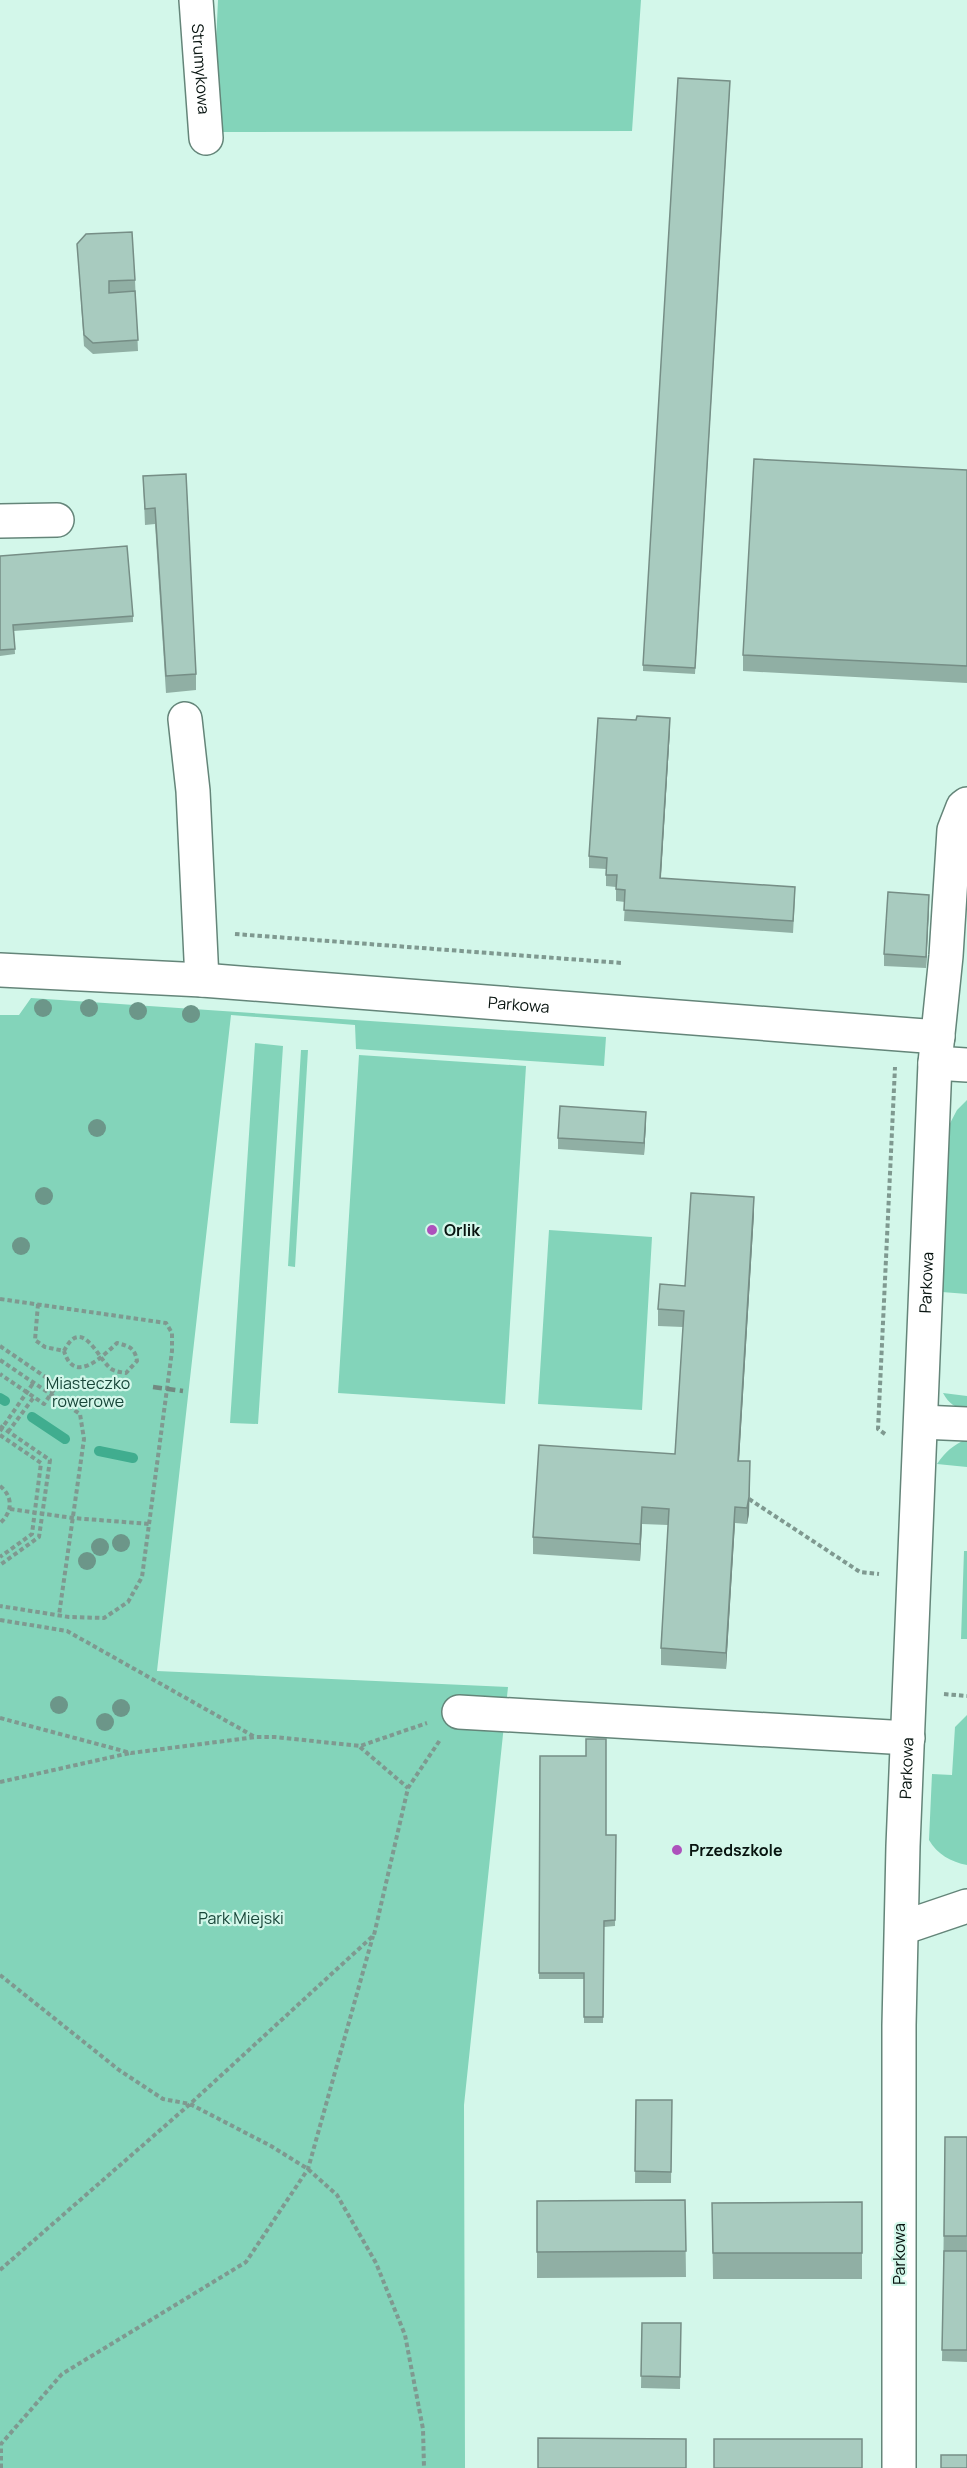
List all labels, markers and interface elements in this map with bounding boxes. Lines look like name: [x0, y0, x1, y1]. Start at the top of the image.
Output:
street label: Strumykowa: [187, 23, 215, 115]
street label: Parkowa: [487, 991, 550, 1018]
place label: Orlik: [444, 1219, 480, 1241]
marker: Orlik: [425, 1223, 439, 1237]
street label: Parkowa: [914, 1251, 938, 1314]
park label: Miasteczko rowerowe: [46, 1372, 130, 1412]
street label: Parkowa: [894, 1737, 918, 1799]
place label: Przedszkole: [689, 1839, 783, 1861]
marker: Przedszkole: [670, 1843, 684, 1857]
park label: Park Miejski: [198, 1907, 284, 1929]
street label: Parkowa: [888, 2223, 910, 2285]

